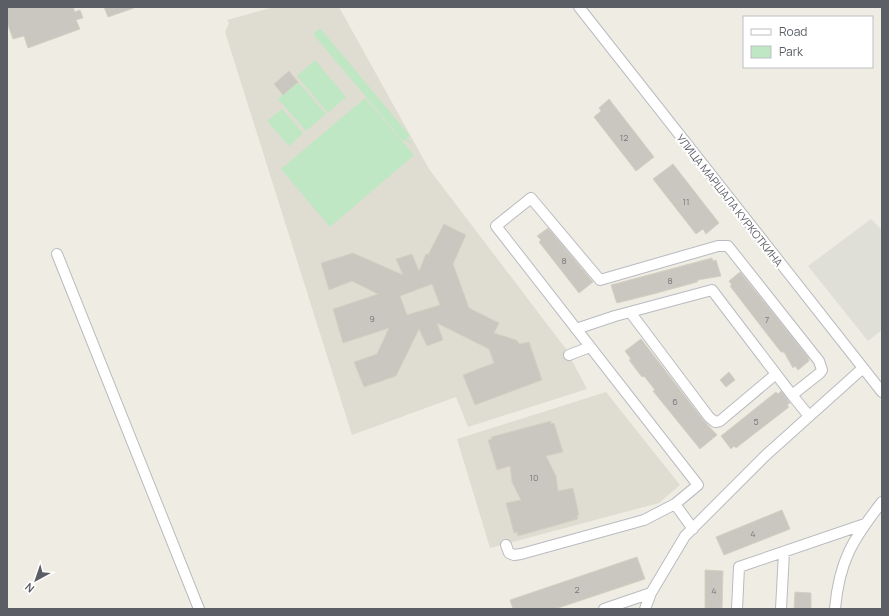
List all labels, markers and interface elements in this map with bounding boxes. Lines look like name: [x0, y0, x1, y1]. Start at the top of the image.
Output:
legend: [743, 16, 873, 68]
text: Road: [779, 23, 807, 40]
text: Park: [779, 43, 804, 60]
house number: 12: [620, 131, 628, 144]
street label: УЛИЦА МАРШАЛА КУРКОТКИНА: [673, 131, 787, 269]
house number: 11: [682, 195, 690, 208]
house number: 8: [561, 254, 567, 267]
house number: 8: [667, 274, 673, 287]
house number: 9: [369, 312, 375, 325]
house number: 7: [765, 313, 770, 326]
house number: 6: [672, 395, 678, 408]
house number: 5: [753, 415, 759, 428]
house number: 10: [530, 471, 539, 484]
house number: 4: [750, 527, 756, 540]
north arrow: [16, 560, 56, 600]
text: N: [21, 580, 37, 596]
house number: 2: [574, 583, 580, 596]
house number: 4: [711, 584, 717, 597]

